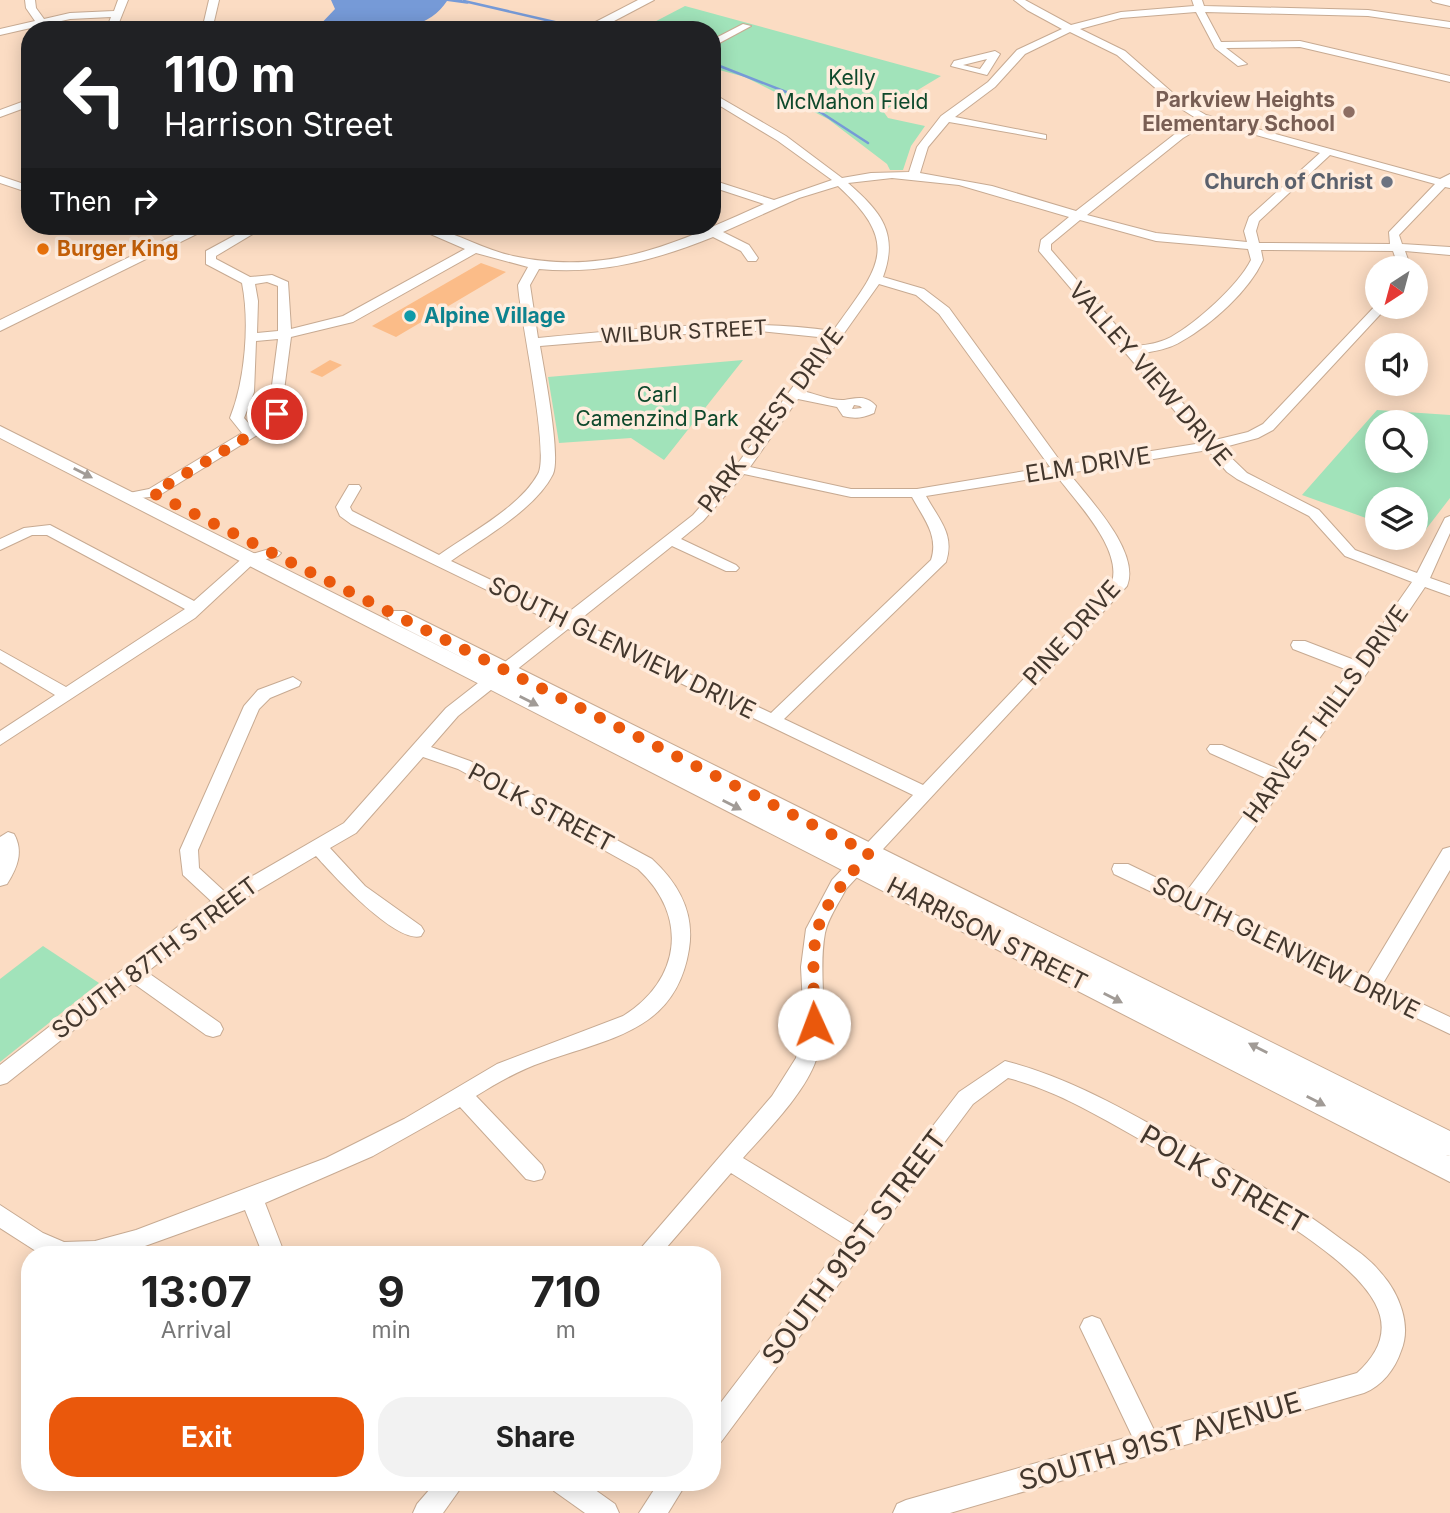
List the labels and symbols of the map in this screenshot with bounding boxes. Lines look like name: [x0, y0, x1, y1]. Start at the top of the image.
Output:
park label: Kelly McMahon Field: [776, 65, 928, 114]
place label: Parkview Heights Elementary School: [1142, 87, 1335, 136]
marker: Parkview Heights Elementary School: [1341, 104, 1357, 120]
place label: Church of Christ: [1204, 169, 1373, 194]
marker: Church of Christ: [1379, 174, 1395, 190]
place label: Burger King: [57, 236, 179, 261]
marker: Burger King: [35, 241, 51, 257]
north arrow: [1365, 256, 1428, 318]
street label: VALLEY VIEW DRIVE: [1063, 276, 1238, 472]
place label: Alpine Village: [424, 303, 566, 328]
marker: Alpine Village: [402, 308, 418, 324]
street label: WILBUR STREET: [600, 315, 768, 348]
street label: PARK CREST DRIVE: [692, 322, 849, 518]
park label: Carl Camenzind Park: [576, 382, 739, 431]
pin: [247, 384, 307, 444]
street label: ELM DRIVE: [1023, 440, 1153, 489]
one-way arrow: [73, 468, 93, 479]
street label: SOUTH GLENVIEW DRIVE: [484, 570, 761, 725]
street label: PINE DRIVE: [1017, 574, 1126, 691]
street label: HARVEST HILLS DRIVE: [1237, 599, 1414, 828]
one-way arrow: [519, 696, 539, 707]
street label: POLK STREET: [463, 757, 619, 858]
one-way arrow: [722, 799, 742, 810]
street label: HARRISON STREET: [882, 870, 1092, 997]
street label: SOUTH GLENVIEW DRIVE: [1148, 870, 1425, 1025]
street label: SOUTH 87TH STREET: [46, 871, 264, 1045]
position arrow: [777, 987, 851, 1061]
one-way arrow: [1103, 993, 1123, 1004]
one-way arrow: [1248, 1042, 1268, 1053]
one-way arrow: [1306, 1096, 1326, 1107]
street label: POLK STREET: [1134, 1117, 1314, 1241]
street label: SOUTH 91ST STREET: [755, 1123, 953, 1371]
street label: SOUTH 91ST AVENUE: [1015, 1384, 1305, 1498]

